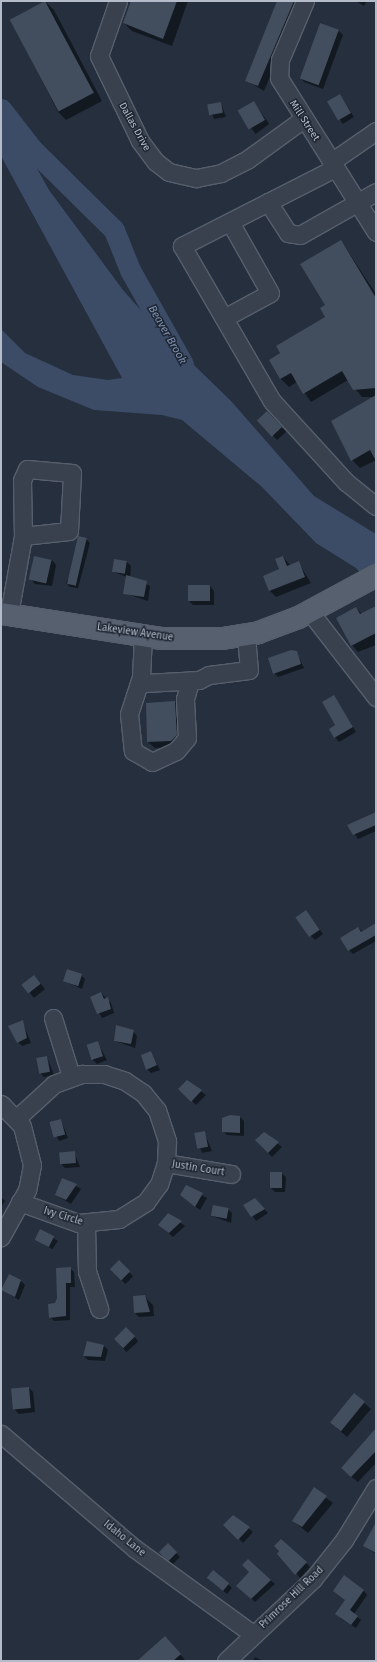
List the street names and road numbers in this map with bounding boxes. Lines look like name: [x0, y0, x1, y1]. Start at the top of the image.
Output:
street label: Mill Street: [286, 98, 322, 144]
street label: Dallas Drive: [116, 101, 152, 153]
street label: Lakeview Avenue: [96, 622, 174, 644]
street label: Justin Court: [171, 1159, 225, 1179]
street label: Ivy Circle: [42, 1205, 84, 1229]
street label: Idaho Lane: [101, 1518, 147, 1560]
street label: Primrose Hill Road: [258, 1564, 326, 1632]

